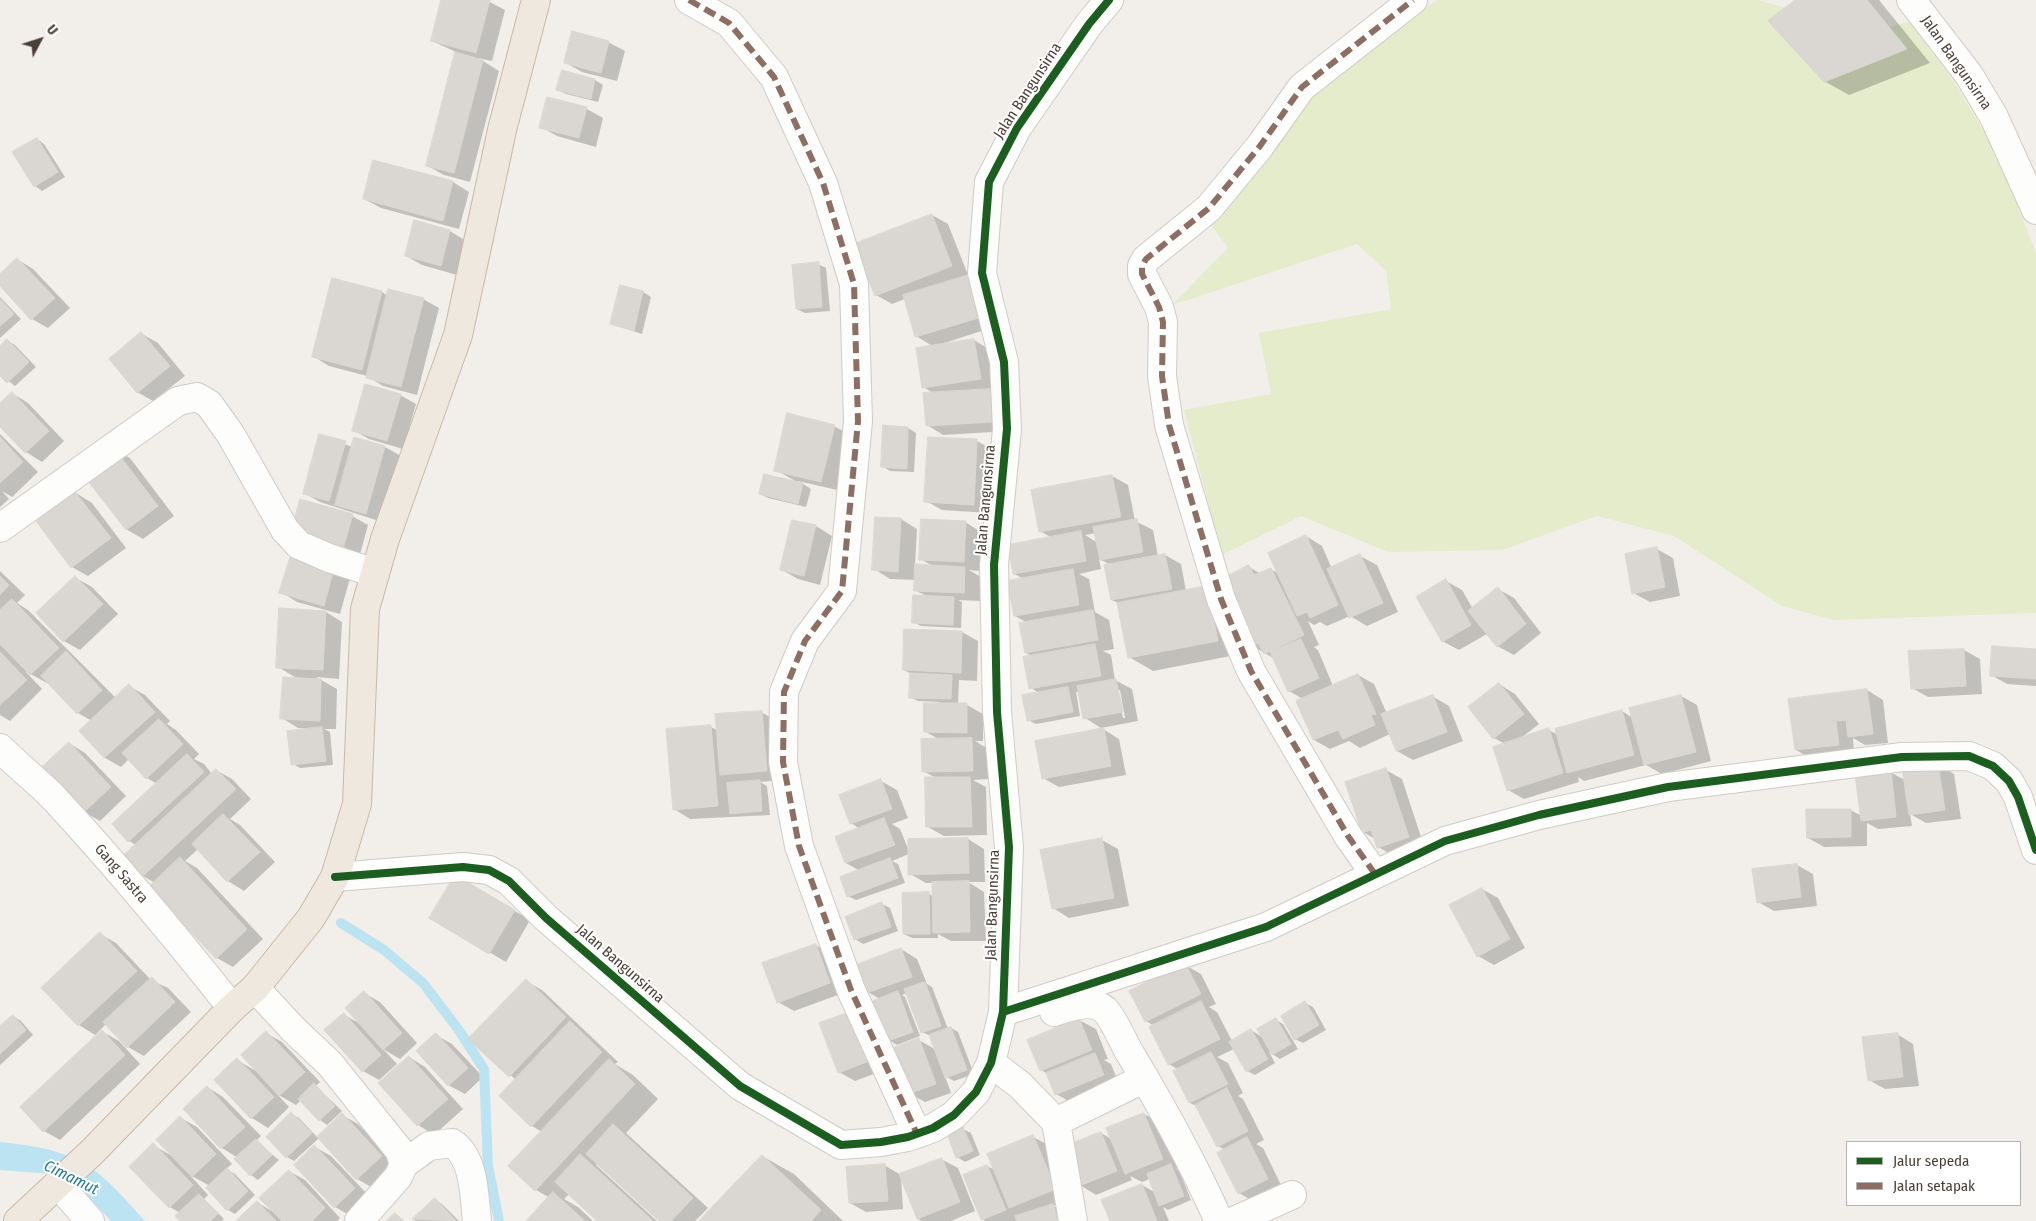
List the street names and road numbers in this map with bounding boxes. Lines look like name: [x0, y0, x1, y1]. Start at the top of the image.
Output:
street label: Jalan Bangunsirna: [1917, 12, 1995, 114]
street label: Jalan Bangunsirna: [990, 40, 1066, 142]
street label: Jalan Bangunsirna: [972, 444, 1000, 556]
street label: Gang Sastra: [90, 841, 152, 907]
street label: Jalan Bangunsirna: [982, 849, 1004, 961]
street label: Jalan Bangunsirna: [572, 921, 668, 1007]

